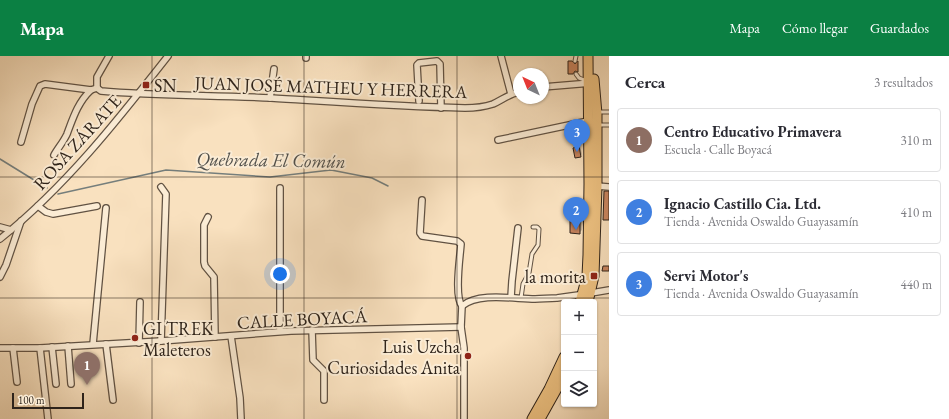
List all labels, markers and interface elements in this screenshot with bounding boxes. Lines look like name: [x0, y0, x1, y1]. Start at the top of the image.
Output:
text: Mapa: [20, 16, 64, 41]
text: Mapa: [729, 19, 760, 37]
text: Cómo llegar: [782, 19, 848, 37]
text: Guardados: [870, 19, 929, 37]
north arrow: [513, 68, 549, 104]
street label: JUAN JOSÉ MATHEU Y HERRERA: [192, 71, 468, 103]
text: Cerca: [625, 71, 665, 93]
place label: SN: [154, 74, 177, 97]
text: 3 resultados: [874, 74, 933, 91]
marker: SN: [141, 80, 151, 90]
street label: ROSA ZÁRATE: [28, 89, 126, 195]
pin: 3: [564, 119, 590, 152]
text: Centro Educativo Primavera: [664, 122, 842, 141]
text: 1: [636, 132, 642, 149]
text: 310 m: [901, 132, 932, 149]
text: Escuela · Calle Boyacá: [664, 141, 772, 158]
water label: Quebrada El Común: [196, 146, 346, 174]
text: Ignacio Castillo Cia. Ltd.: [664, 194, 821, 213]
pin: 2: [563, 197, 589, 230]
text: 2: [636, 204, 642, 221]
text: 410 m: [901, 204, 932, 221]
text: Tienda · Avenida Oswaldo Guayasamín: [664, 213, 859, 230]
your location: [270, 264, 290, 284]
place label: la morita: [525, 265, 587, 288]
text: Servi Motor's: [664, 266, 749, 285]
marker: la morita: [589, 271, 599, 281]
text: 3: [636, 276, 642, 293]
text: 440 m: [901, 276, 932, 293]
text: Tienda · Avenida Oswaldo Guayasamín: [664, 285, 859, 302]
map controls: [561, 299, 597, 407]
button: +: [561, 299, 597, 335]
street label: CALLE BOYACÁ: [236, 304, 368, 334]
place label: GI TREK Maleteros: [143, 317, 214, 361]
marker: GI TREK Maleteros: [130, 333, 140, 343]
place label: Luis Uzcha Curiosidades Anita: [327, 335, 461, 379]
button: −: [561, 335, 597, 371]
marker: Luis Uzcha Curiosidades Anita: [463, 351, 473, 361]
pin: 1: [74, 352, 100, 385]
button: layers: [561, 371, 597, 407]
scale bar: [12, 391, 84, 410]
text: 100 m: [18, 393, 45, 407]

